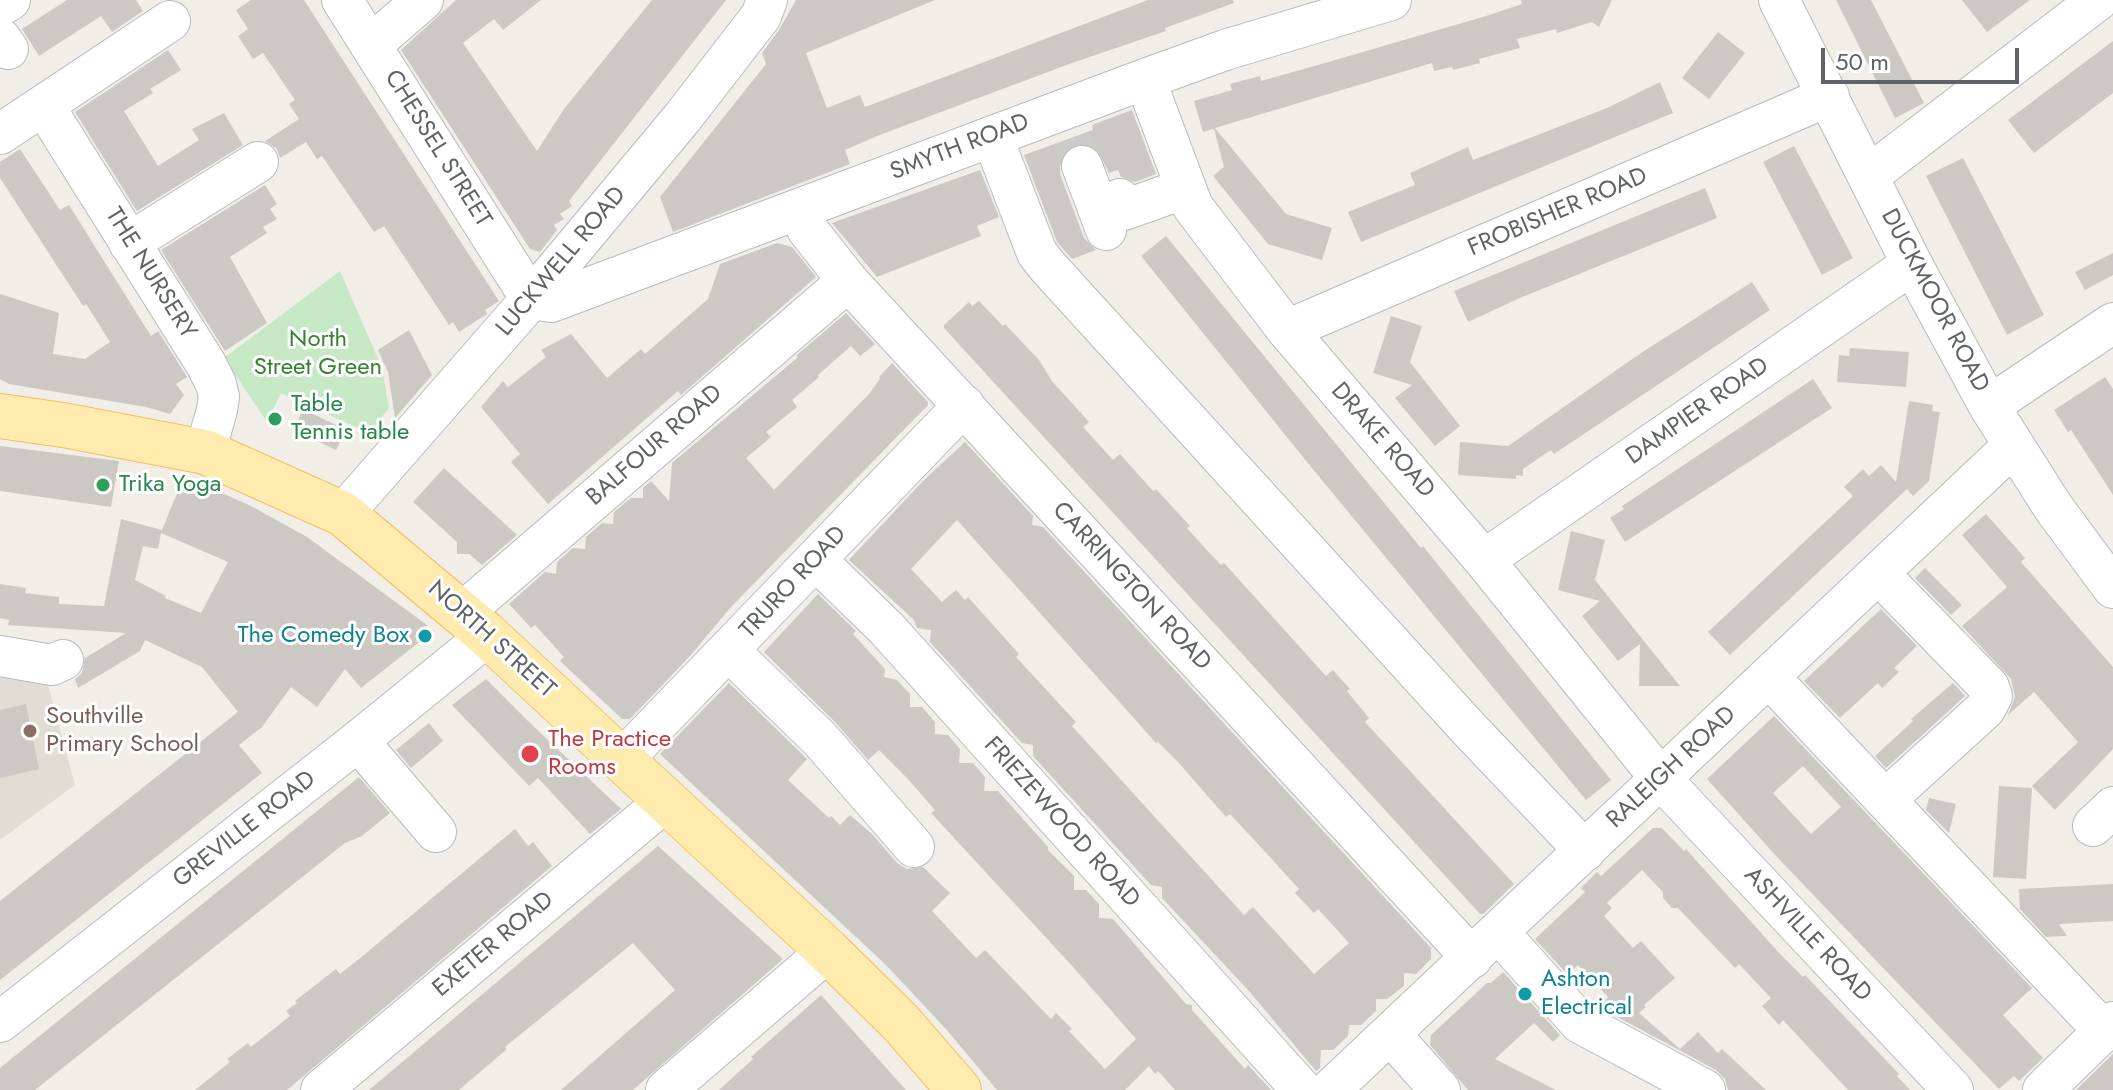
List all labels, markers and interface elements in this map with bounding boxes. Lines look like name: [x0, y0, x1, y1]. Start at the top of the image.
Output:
scale bar: [1825, 32, 2023, 82]
text: 50 m: [1835, 44, 1889, 79]
street label: CHESSEL STREET: [377, 65, 497, 233]
street label: SMYTH ROAD: [887, 108, 1033, 188]
street label: FROBISHER ROAD: [1464, 162, 1652, 264]
street label: LUCKWELL ROAD: [491, 181, 633, 343]
street label: THE NURSERY: [98, 203, 202, 345]
street label: DUCKMOOR ROAD: [1874, 205, 1994, 397]
park label: North Street Green: [254, 326, 382, 382]
street label: DAMPIER ROAD: [1621, 352, 1775, 472]
street label: DRAKE ROAD: [1324, 377, 1440, 505]
street label: BALFOUR ROAD: [581, 379, 729, 513]
place label: Table Tennis table: [291, 391, 409, 447]
marker: Table Tennis table: [266, 410, 284, 428]
place label: Trika Yoga: [119, 471, 221, 499]
marker: Trika Yoga: [94, 476, 112, 494]
street label: CARRINGTON ROAD: [1046, 497, 1216, 677]
street label: TRURO ROAD: [735, 521, 853, 645]
street label: NORTH STREET: [421, 575, 561, 705]
place label: The Comedy Box: [237, 622, 409, 650]
marker: The Comedy Box: [416, 627, 434, 645]
street label: RALEIGH ROAD: [1601, 701, 1743, 835]
place label: Southville Primary School: [46, 703, 199, 759]
marker: Southville Primary School: [21, 722, 39, 740]
place label: The Practice Rooms: [548, 726, 671, 782]
street label: FRIEZEWOOD ROAD: [977, 732, 1145, 914]
marker: The Practice Rooms: [519, 743, 541, 765]
street label: GREVILLE ROAD: [168, 765, 322, 895]
street label: ASHVILLE ROAD: [1737, 862, 1877, 1008]
street label: EXETER ROAD: [428, 886, 560, 1004]
place label: Ashton Electrical: [1541, 966, 1632, 1022]
marker: Ashton Electrical: [1516, 985, 1534, 1003]

